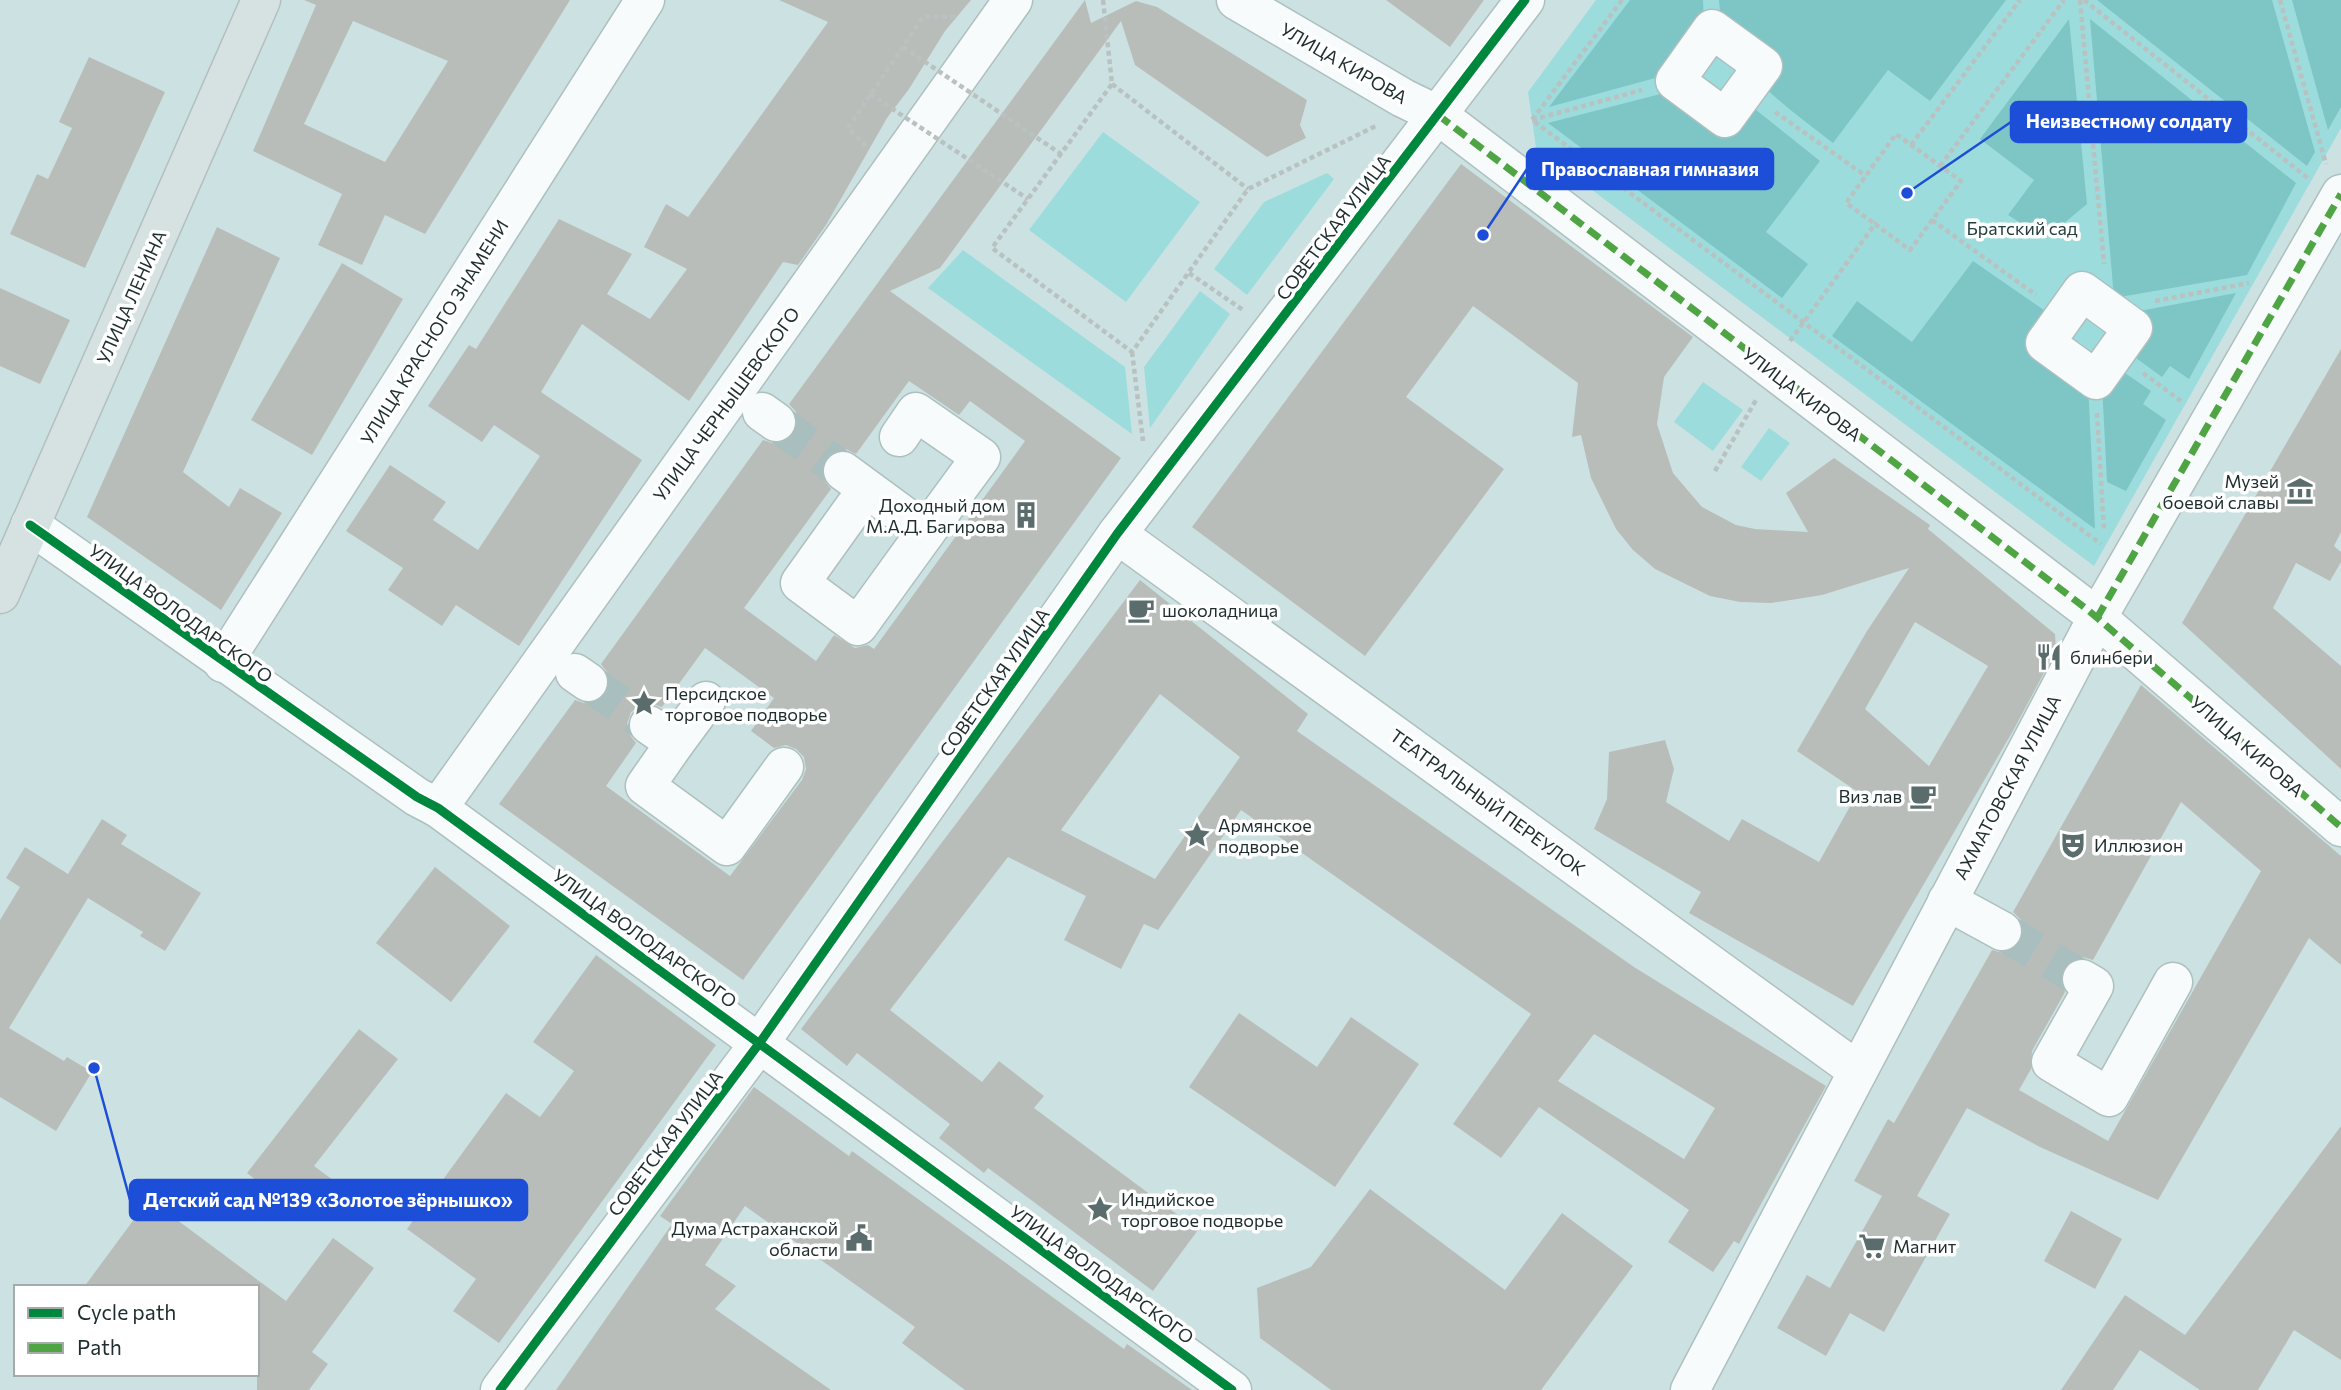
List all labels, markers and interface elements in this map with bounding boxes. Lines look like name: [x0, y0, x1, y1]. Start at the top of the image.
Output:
street label: УЛИЦА КИРОВА: [1277, 18, 1411, 108]
callout: Неизвестному солдату: [2011, 102, 2246, 142]
text: Неизвестному солдату: [2026, 109, 2233, 132]
callout: Православная гимназия: [1527, 149, 1773, 189]
street label: СОВЕТСКАЯ УЛИЦА: [1271, 150, 1395, 304]
text: Православная гимназия: [1541, 157, 1759, 180]
street label: УЛИЦА КРАСНОГО ЗНАМЕНИ: [356, 215, 512, 449]
park label: Братский сад: [1967, 217, 2078, 239]
street label: УЛИЦА ЛЕНИНА: [92, 227, 170, 367]
street label: УЛИЦА ЧЕРНЫШЕВСКОГО: [648, 303, 804, 505]
street label: УЛИЦА КИРОВА: [1738, 342, 1866, 446]
place label: Музей боевой славы: [2163, 470, 2279, 513]
museum icon: Музей боевой славы: [2285, 476, 2315, 506]
place label: Доходный дом М.А.Д. Багирова: [866, 494, 1005, 537]
building icon: Доходный дом М.А.Д. Багирова: [1011, 500, 1041, 530]
street label: УЛИЦА ВОЛОДАРСКОГО: [85, 539, 277, 687]
cafe icon: шоколадница: [1126, 595, 1156, 625]
place label: шоколадница: [1162, 599, 1278, 621]
street label: СОВЕТСКАЯ УЛИЦА: [934, 603, 1054, 761]
restaurant icon: блинбери: [2034, 642, 2064, 672]
place label: блинбери: [2070, 646, 2153, 668]
place label: Персидское торговое подворье: [665, 682, 827, 725]
place icon: Персидское торговое подворье: [629, 688, 659, 718]
street label: АХМАТОВСКАЯ УЛИЦА: [1949, 691, 2065, 883]
street label: УЛИЦА КИРОВА: [2186, 691, 2308, 801]
street label: ТЕАТРАЛЬНЫЙ ПЕРЕУЛОК: [1386, 724, 1590, 880]
cafe icon: Виз лав: [1908, 781, 1938, 811]
place label: Виз лав: [1839, 785, 1902, 807]
place label: Армянское подворье: [1218, 814, 1312, 857]
place icon: Армянское подворье: [1182, 820, 1212, 850]
theatre icon: Иллюзион: [2058, 830, 2088, 860]
place label: Иллюзион: [2094, 834, 2183, 856]
street label: УЛИЦА ВОЛОДАРСКОГО: [549, 864, 741, 1012]
street label: СОВЕТСКАЯ УЛИЦА: [603, 1066, 727, 1220]
callout: Детский сад №139 «Золотое зёрнышко»: [130, 1180, 527, 1220]
text: Детский сад №139 «Золотое зёрнышко»: [143, 1188, 513, 1211]
place label: Индийское торговое подворье: [1121, 1188, 1283, 1231]
place icon: Индийское торговое подворье: [1085, 1194, 1115, 1224]
street label: УЛИЦА ВОЛОДАРСКОГО: [1006, 1200, 1198, 1348]
place label: Дума Астраханской области: [672, 1217, 838, 1260]
public building icon: Дума Астраханской области: [844, 1223, 874, 1253]
supermarket icon: Магнит: [1857, 1231, 1887, 1261]
place label: Магнит: [1893, 1235, 1957, 1257]
legend: [14, 1285, 259, 1376]
text: Cycle path: [77, 1299, 176, 1324]
text: Path: [77, 1334, 122, 1359]

